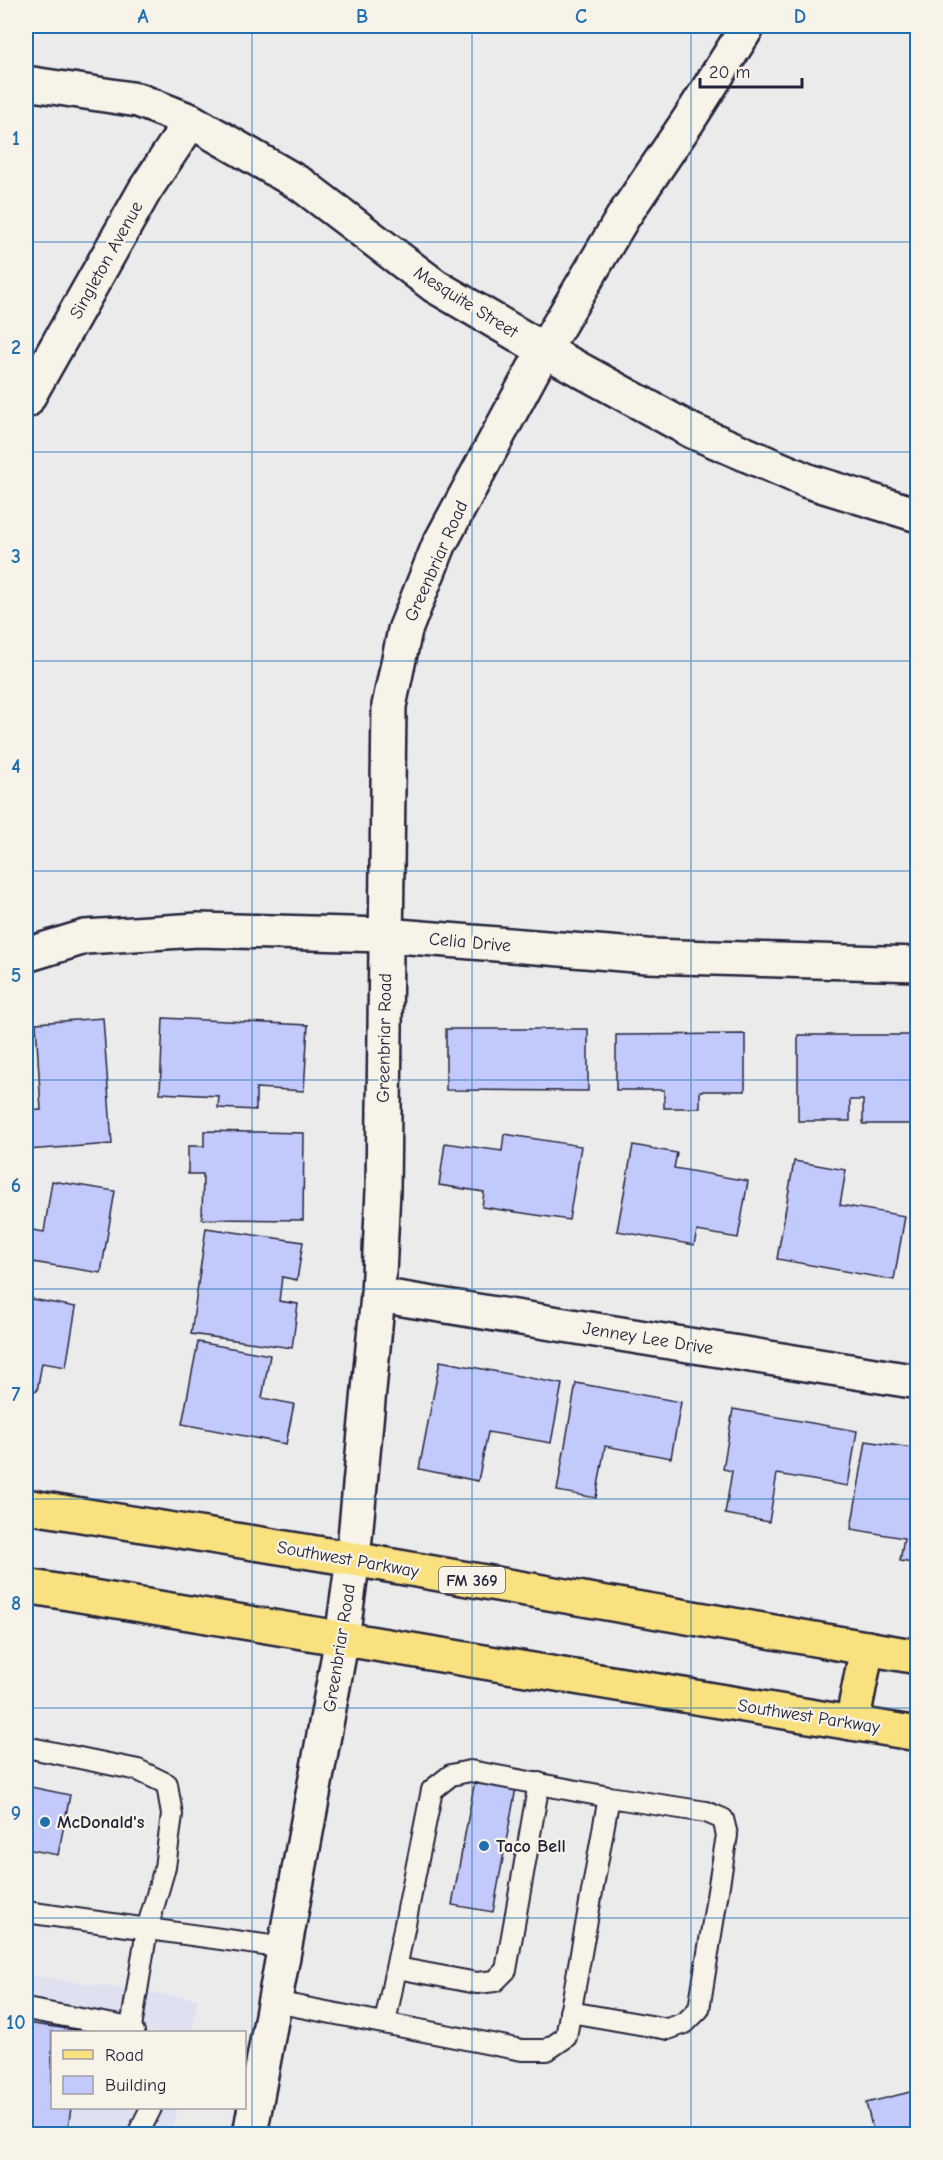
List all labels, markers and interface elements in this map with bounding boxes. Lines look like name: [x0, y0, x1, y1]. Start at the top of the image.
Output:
text: A: [137, 5, 149, 28]
text: B: [356, 5, 368, 28]
text: C: [575, 5, 587, 28]
text: D: [794, 5, 806, 28]
scale bar: [700, 51, 802, 89]
text: 20 m: [709, 62, 750, 83]
text: 1: [12, 127, 20, 150]
street label: Singleton Avenue: [65, 198, 147, 323]
street label: Mesquite Street: [410, 262, 522, 343]
text: 2: [11, 336, 21, 359]
street label: Greenbriar Road: [400, 498, 472, 625]
text: 3: [11, 545, 21, 568]
text: 4: [11, 755, 21, 778]
street label: Celia Drive: [428, 928, 512, 957]
text: 5: [11, 964, 21, 987]
street label: Greenbriar Road: [373, 973, 396, 1103]
text: 6: [11, 1174, 21, 1197]
street label: Jenney Lee Drive: [581, 1318, 715, 1359]
text: 7: [12, 1383, 21, 1406]
street label: Southwest Parkway: [275, 1537, 421, 1582]
road number: FM 369: [439, 1567, 505, 1593]
street label: Greenbriar Road: [319, 1582, 360, 1714]
text: 8: [11, 1592, 21, 1615]
street label: Southwest Parkway: [736, 1695, 883, 1738]
text: 9: [11, 1802, 21, 1825]
place label: McDonald's: [57, 1812, 145, 1833]
marker: McDonald's: [38, 1815, 52, 1829]
place label: Taco Bell: [496, 1836, 566, 1857]
marker: Taco Bell: [477, 1839, 491, 1853]
text: 10: [6, 2011, 26, 2034]
legend: [51, 2031, 246, 2109]
text: Road: [105, 2045, 144, 2066]
text: Building: [105, 2075, 167, 2096]

